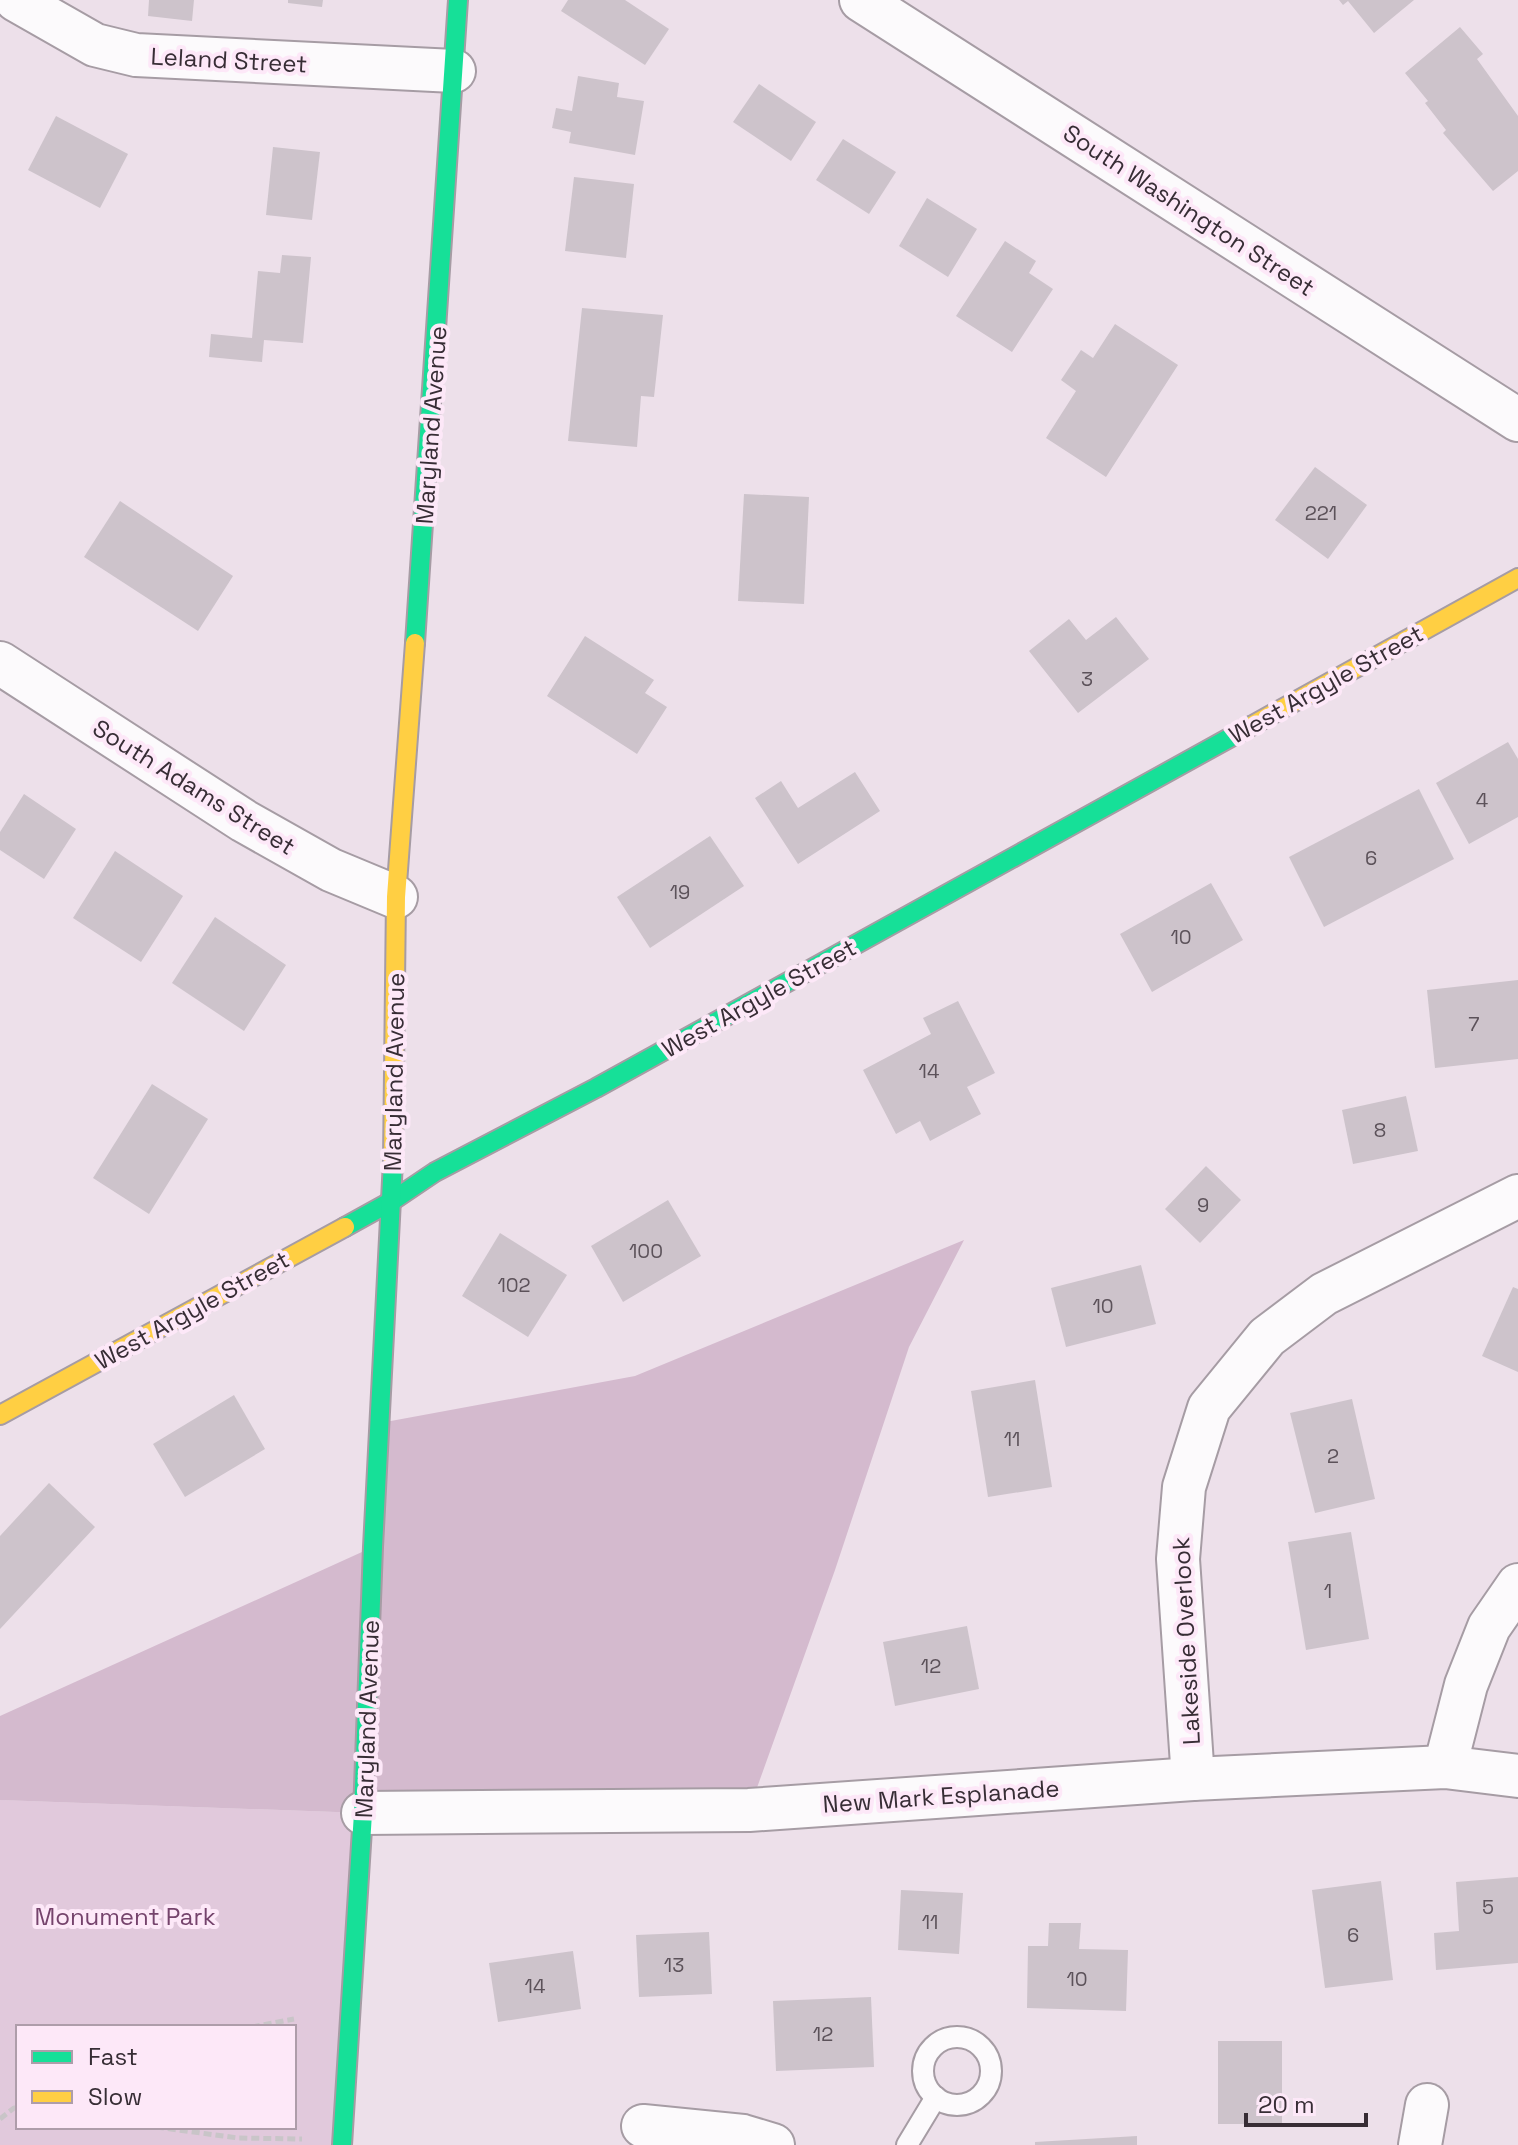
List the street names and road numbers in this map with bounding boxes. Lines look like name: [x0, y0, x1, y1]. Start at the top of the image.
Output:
street label: Leland Street: [150, 40, 308, 80]
street label: South Washington Street: [1058, 117, 1320, 303]
street label: Maryland Avenue: [409, 325, 453, 525]
street label: West Argyle Street: [1223, 618, 1429, 750]
street label: South Adams Street: [87, 712, 301, 862]
street label: West Argyle Street: [656, 932, 862, 1064]
street label: Maryland Avenue: [377, 972, 411, 1172]
street label: West Argyle Street: [89, 1244, 295, 1376]
street label: Lakeside Overlook: [1165, 1536, 1207, 1746]
street label: Maryland Avenue: [348, 1619, 386, 1819]
street label: New Mark Esplanade: [822, 1772, 1060, 1820]

